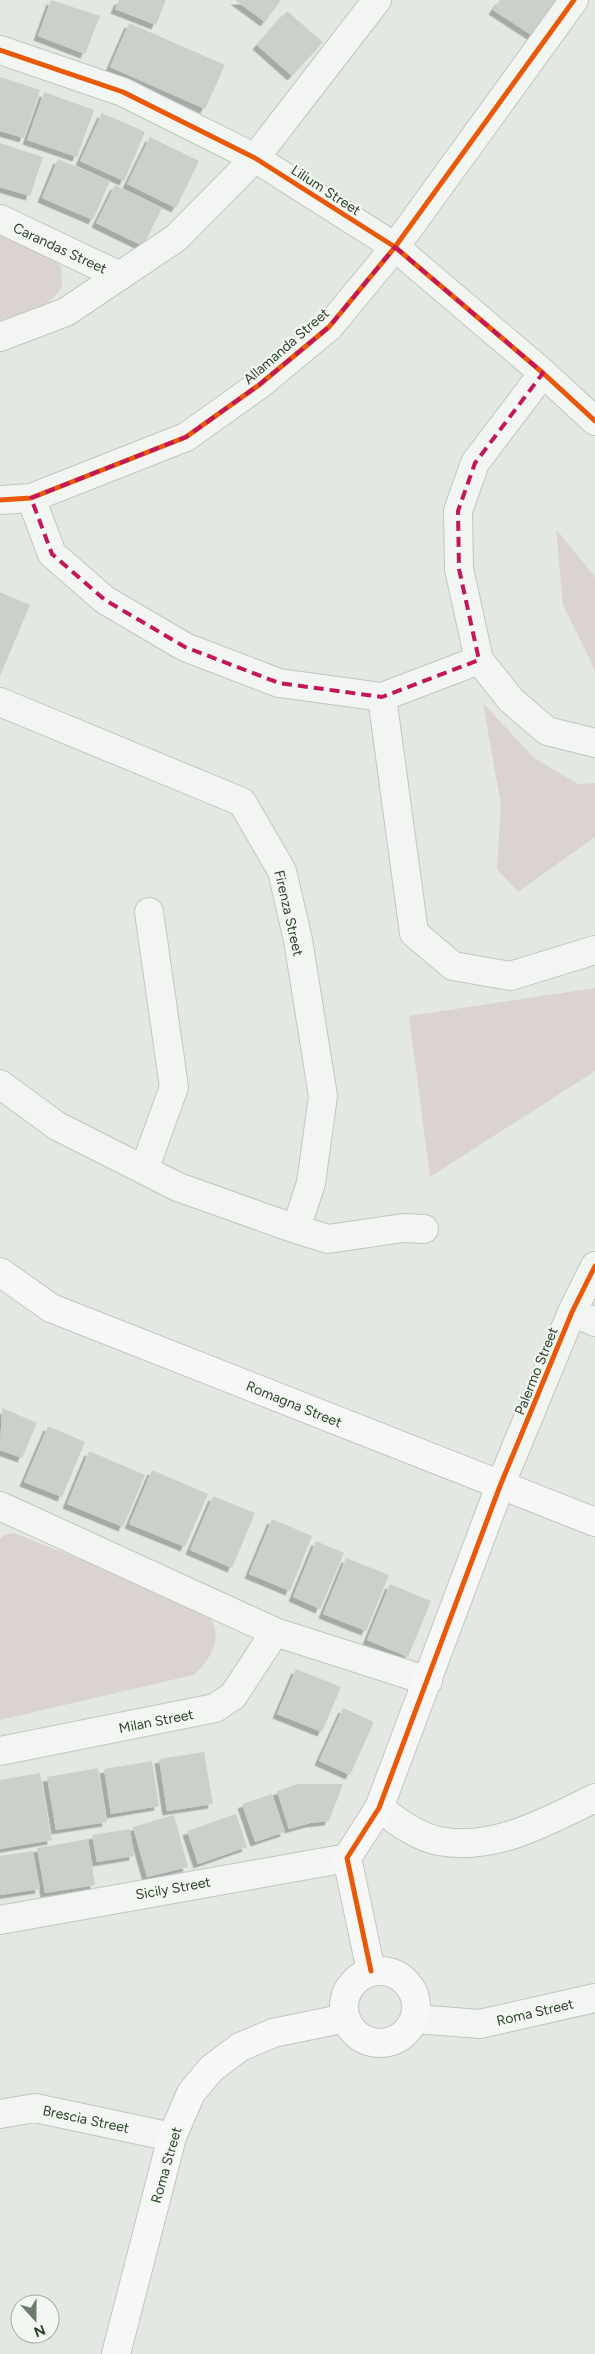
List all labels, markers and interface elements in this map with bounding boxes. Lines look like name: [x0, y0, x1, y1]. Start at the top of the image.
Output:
street label: Lilium Street: [288, 162, 364, 219]
street label: Carandas Street: [10, 219, 109, 278]
street label: Allamanda Street: [240, 305, 333, 388]
street label: Firenza Street: [270, 868, 307, 958]
street label: Palermo Street: [511, 1325, 562, 1418]
street label: Romagna Street: [243, 1378, 344, 1431]
street label: Milan Street: [117, 1706, 195, 1737]
street label: Sicily Street: [134, 1874, 212, 1903]
street label: Roma Street: [495, 1995, 575, 2030]
street label: Brescia Street: [41, 2102, 131, 2137]
street label: Roma Street: [147, 2125, 185, 2205]
north arrow: [10, 2294, 60, 2344]
text: N: [31, 2321, 48, 2341]

